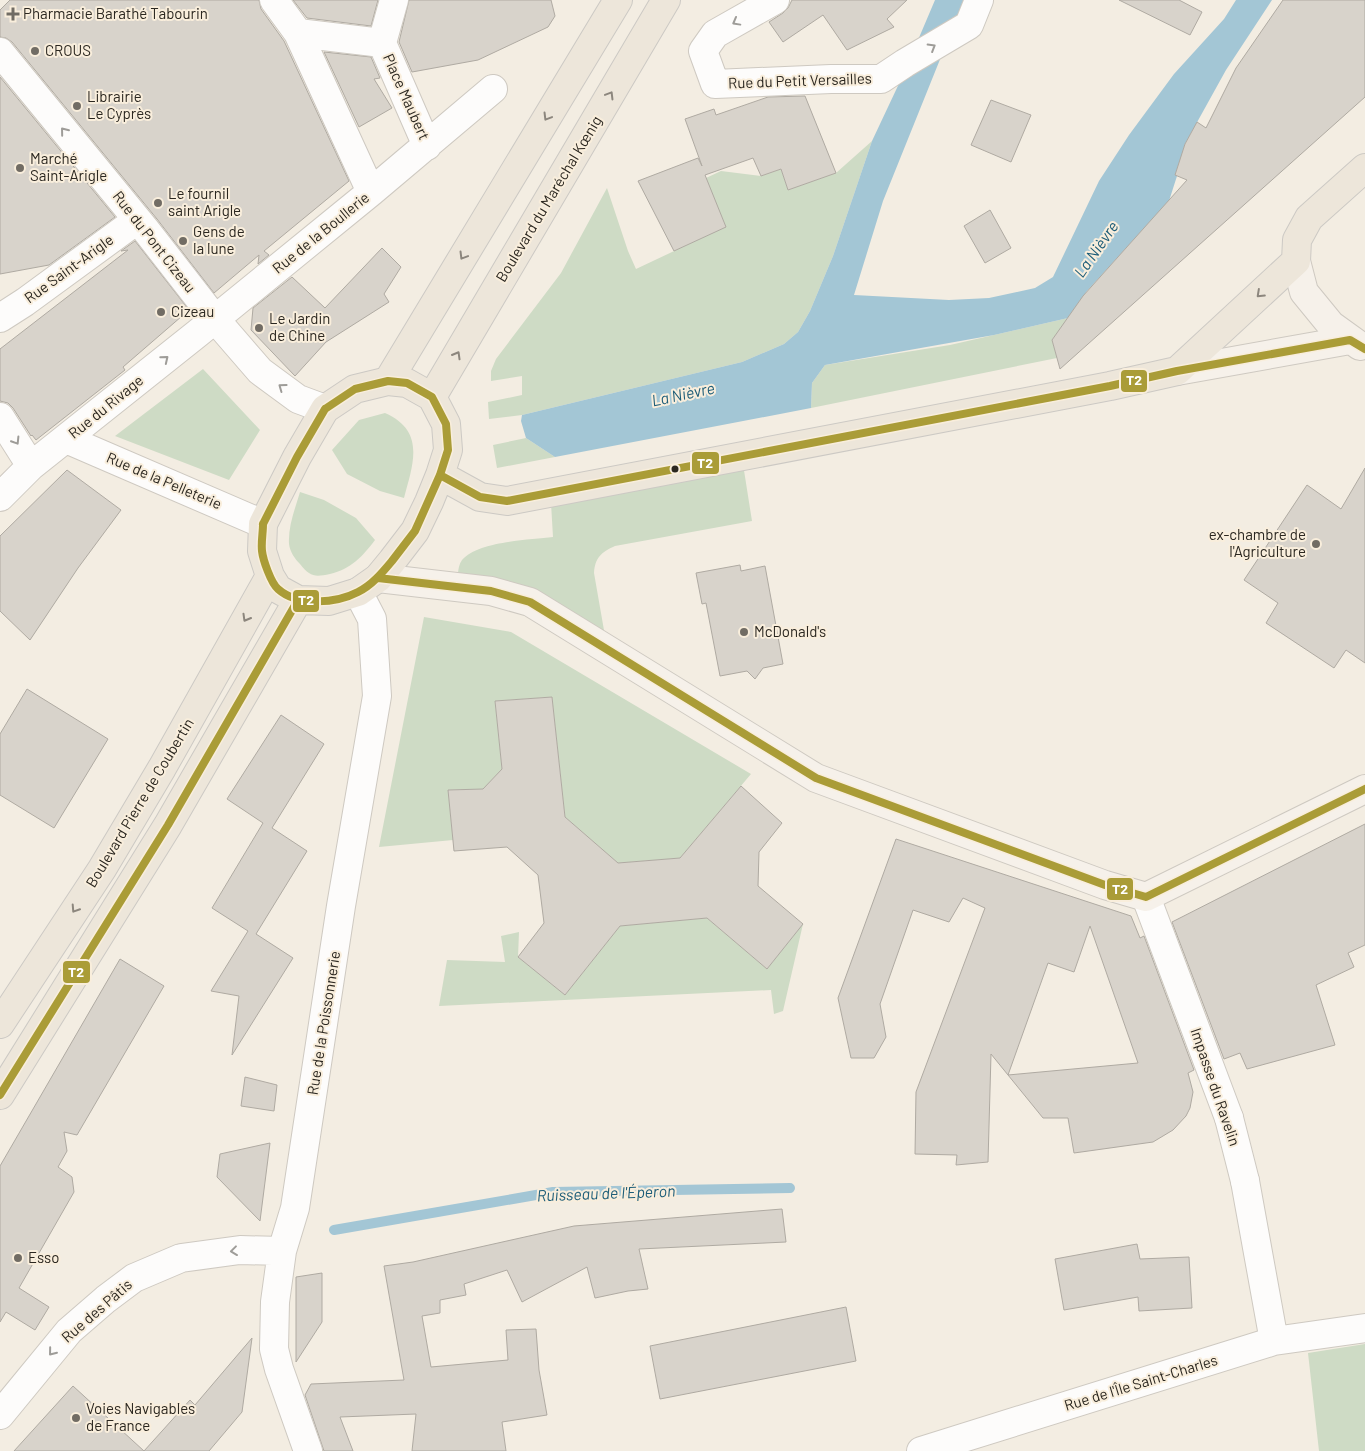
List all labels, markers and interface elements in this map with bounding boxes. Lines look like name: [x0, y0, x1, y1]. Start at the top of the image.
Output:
place label: Pharmacie Barathé Tabourin: [23, 4, 208, 22]
marker: Pharmacie Barathé Tabourin: [7, 8, 19, 20]
one-way arrow: [733, 16, 742, 26]
place label: CROUS: [45, 41, 91, 59]
one-way arrow: [926, 43, 935, 53]
marker: CROUS: [29, 45, 41, 57]
street label: Place Maubert: [380, 51, 434, 142]
street label: Rue du Petit Versailles: [728, 68, 872, 92]
place label: Librairie Le Cyprès: [87, 87, 151, 122]
one-way arrow: [604, 91, 614, 100]
marker: Librairie Le Cyprès: [71, 100, 83, 112]
one-way arrow: [544, 111, 554, 120]
street label: Boulevard du Maréchal Kœnig: [491, 112, 605, 285]
one-way arrow: [62, 128, 70, 137]
place label: Marché Saint-Arigle: [30, 149, 107, 184]
marker: Marché Saint-Arigle: [14, 162, 26, 174]
place label: Le fournil saint Arigle: [168, 184, 241, 219]
street label: Rue du Pont Cizeau: [110, 187, 200, 296]
street label: Rue de la Boullerie: [268, 188, 372, 277]
marker: Le fournil saint Arigle: [152, 197, 164, 209]
water label: La Nièvre: [1069, 217, 1122, 280]
place label: Gens de la lune: [193, 222, 245, 257]
street label: Rue Saint-Arigle: [20, 230, 116, 306]
marker: Gens de la lune: [177, 235, 189, 247]
one-way arrow: [460, 250, 470, 259]
one-way arrow: [1257, 288, 1266, 297]
place label: Cizeau: [171, 302, 214, 320]
marker: Cizeau: [155, 306, 167, 318]
place label: Le Jardin de Chine: [269, 309, 330, 344]
marker: Le Jardin de Chine: [253, 322, 265, 334]
one-way arrow: [450, 352, 460, 361]
one-way arrow: [159, 357, 168, 365]
line badge: T2: [1120, 369, 1148, 393]
street label: Rue du Rivage: [64, 371, 146, 442]
text: T2: [1126, 371, 1142, 388]
water label: La Nièvre: [650, 378, 716, 409]
one-way arrow: [278, 384, 288, 393]
one-way arrow: [10, 436, 19, 445]
street label: Rue de la Pelleterie: [104, 448, 225, 512]
line badge: T2: [691, 451, 720, 475]
text: T2: [697, 454, 713, 471]
unlabelled marker: [670, 464, 680, 474]
place label: ex-chambre de l'Agriculture: [1209, 525, 1306, 560]
marker: ex-chambre de l'Agriculture: [1310, 538, 1322, 550]
line badge: T2: [292, 589, 320, 613]
text: T2: [298, 591, 314, 608]
one-way arrow: [242, 613, 252, 622]
place label: McDonald's: [754, 622, 826, 640]
marker: McDonald's: [738, 626, 750, 638]
street label: Boulevard Pierre de Coubertin: [81, 715, 197, 890]
line badge: T2: [1106, 877, 1134, 901]
text: T2: [1112, 880, 1128, 897]
one-way arrow: [72, 904, 81, 913]
street label: Rue de la Poissonnerie: [303, 949, 343, 1096]
line badge: T2: [62, 960, 91, 984]
text: T2: [68, 963, 84, 980]
street label: Impasse du Ravelin: [1187, 1025, 1245, 1148]
water label: Ruisseau de l'Éperon: [536, 1181, 676, 1204]
one-way arrow: [229, 1245, 237, 1256]
place label: Esso: [28, 1248, 59, 1266]
marker: Esso: [12, 1252, 24, 1264]
street label: Rue des Pâtis: [57, 1275, 135, 1346]
one-way arrow: [49, 1346, 57, 1355]
street label: Rue de l'Île Saint-Charles: [1062, 1350, 1220, 1414]
place label: Voies Navigables de France: [86, 1399, 195, 1434]
marker: Voies Navigables de France: [70, 1412, 82, 1424]

